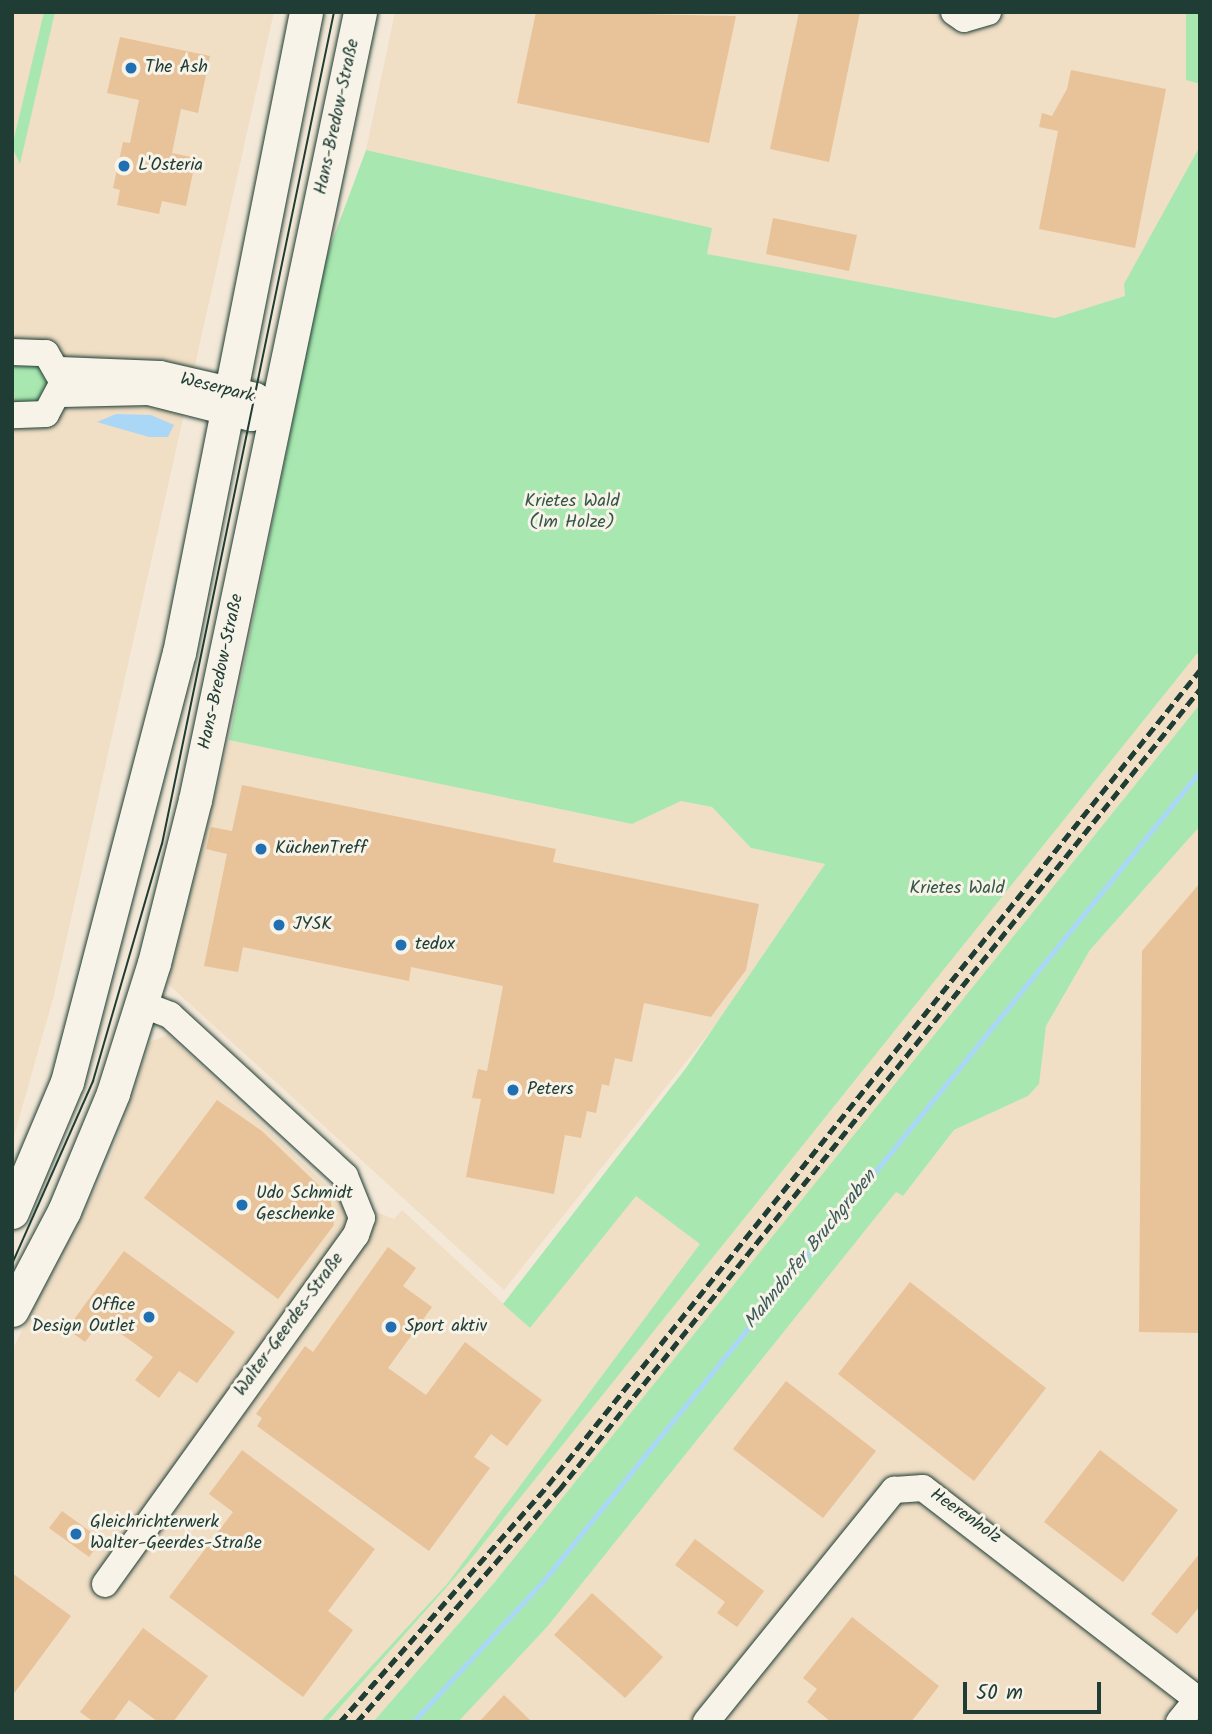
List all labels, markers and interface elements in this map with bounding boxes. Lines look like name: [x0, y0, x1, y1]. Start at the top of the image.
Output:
street label: Hans-Bredow-Straße: [311, 37, 365, 197]
place label: The Ash: [145, 57, 208, 79]
marker: The Ash: [123, 60, 139, 76]
place label: L'Osteria: [138, 155, 203, 177]
marker: L'Osteria: [116, 158, 132, 174]
street label: Weserpark: [178, 369, 256, 409]
park label: Krietes Wald (Im Holze): [525, 492, 619, 534]
street label: Hans-Bredow-Straße: [195, 592, 249, 752]
place label: KüchenTreff: [275, 838, 367, 860]
marker: KüchenTreff: [253, 841, 269, 857]
park label: Krietes Wald: [910, 878, 1004, 900]
place label: JYSK: [293, 914, 332, 936]
marker: JYSK: [271, 917, 287, 933]
place label: tedox: [415, 934, 455, 956]
marker: tedox: [393, 937, 409, 953]
place label: Peters: [527, 1079, 574, 1101]
marker: Peters: [505, 1082, 521, 1098]
water label: Mahndorfer Bruchgraben: [740, 1166, 882, 1334]
place label: Udo Schmidt Geschenke: [256, 1184, 353, 1226]
marker: Udo Schmidt Geschenke: [234, 1197, 250, 1213]
street label: Walter-Geerdes-Straße: [231, 1249, 349, 1401]
place label: Office Design Outlet: [32, 1296, 135, 1338]
marker: Office Design Outlet: [141, 1309, 157, 1325]
place label: Sport aktiv: [405, 1316, 487, 1338]
marker: Sport aktiv: [383, 1319, 399, 1335]
street label: Heerenholz: [925, 1485, 1005, 1549]
place label: Gleichrichterwerk Walter-Geerdes-Straße: [90, 1513, 262, 1556]
marker: Gleichrichterwerk Walter-Geerdes-Straße: [68, 1526, 84, 1542]
scale bar: [967, 1668, 1105, 1712]
text: 50 m: [976, 1677, 1023, 1710]

